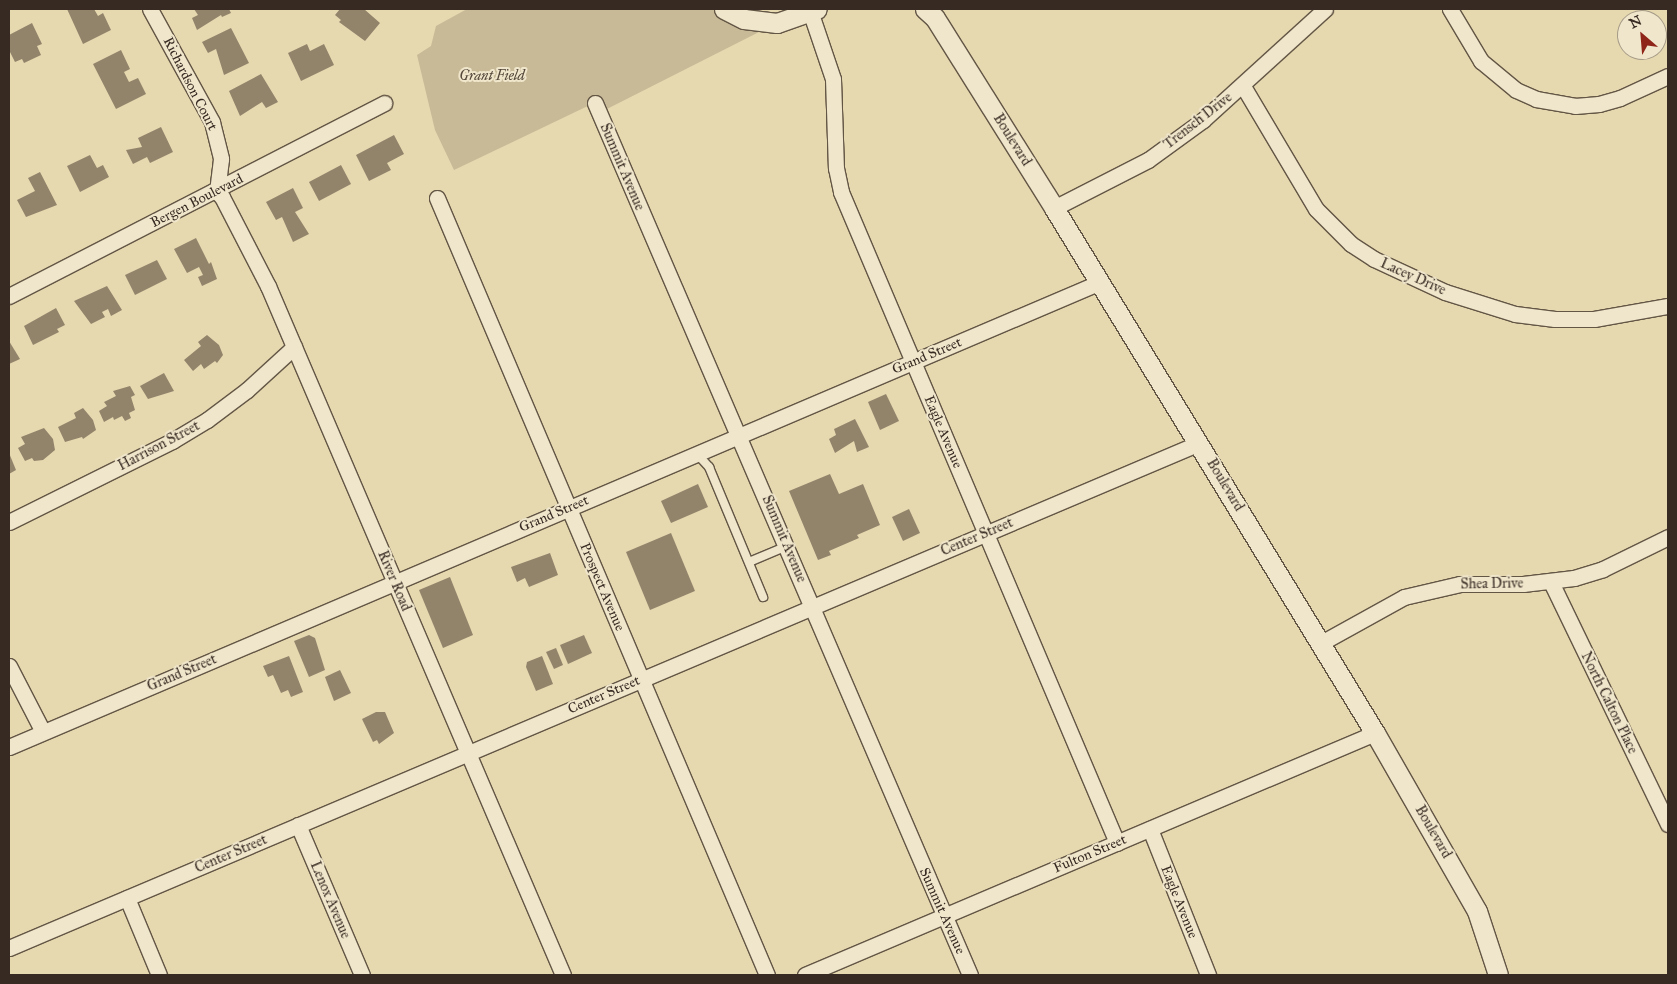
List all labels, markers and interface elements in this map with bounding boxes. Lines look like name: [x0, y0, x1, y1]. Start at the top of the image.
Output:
north arrow: [1617, 10, 1667, 60]
text: N: [1626, 12, 1645, 32]
street label: Richardson Court: [159, 34, 221, 134]
park label: Grant Field: [459, 68, 525, 84]
street label: Trensch Drive: [1161, 89, 1235, 153]
street label: Boulevard: [989, 111, 1035, 169]
street label: Summit Avenue: [596, 121, 648, 213]
street label: Bergen Boulevard: [148, 170, 246, 232]
street label: Lacey Drive: [1378, 255, 1448, 299]
street label: Grand Street: [890, 334, 964, 378]
street label: Eagle Avenue: [920, 393, 966, 471]
street label: Harrison Street: [115, 417, 203, 475]
street label: Boulevard: [1203, 456, 1247, 514]
street label: Grand Street: [517, 492, 591, 536]
street label: Summit Avenue: [758, 493, 810, 585]
street label: Center Street: [938, 514, 1016, 560]
street label: Prospect Avenue: [576, 540, 628, 634]
street label: River Road: [374, 548, 414, 614]
street label: Shea Drive: [1460, 575, 1524, 593]
street label: North Calton Place: [1577, 649, 1641, 757]
street label: Grand Street: [145, 651, 219, 695]
street label: Center Street: [565, 672, 643, 718]
street label: Boulevard: [1411, 803, 1455, 861]
street label: Center Street: [192, 831, 270, 877]
street label: Fulton Street: [1051, 831, 1129, 877]
street label: Lenox Avenue: [306, 859, 354, 941]
street label: Eagle Avenue: [1157, 863, 1201, 941]
street label: Summit Avenue: [915, 865, 969, 957]

